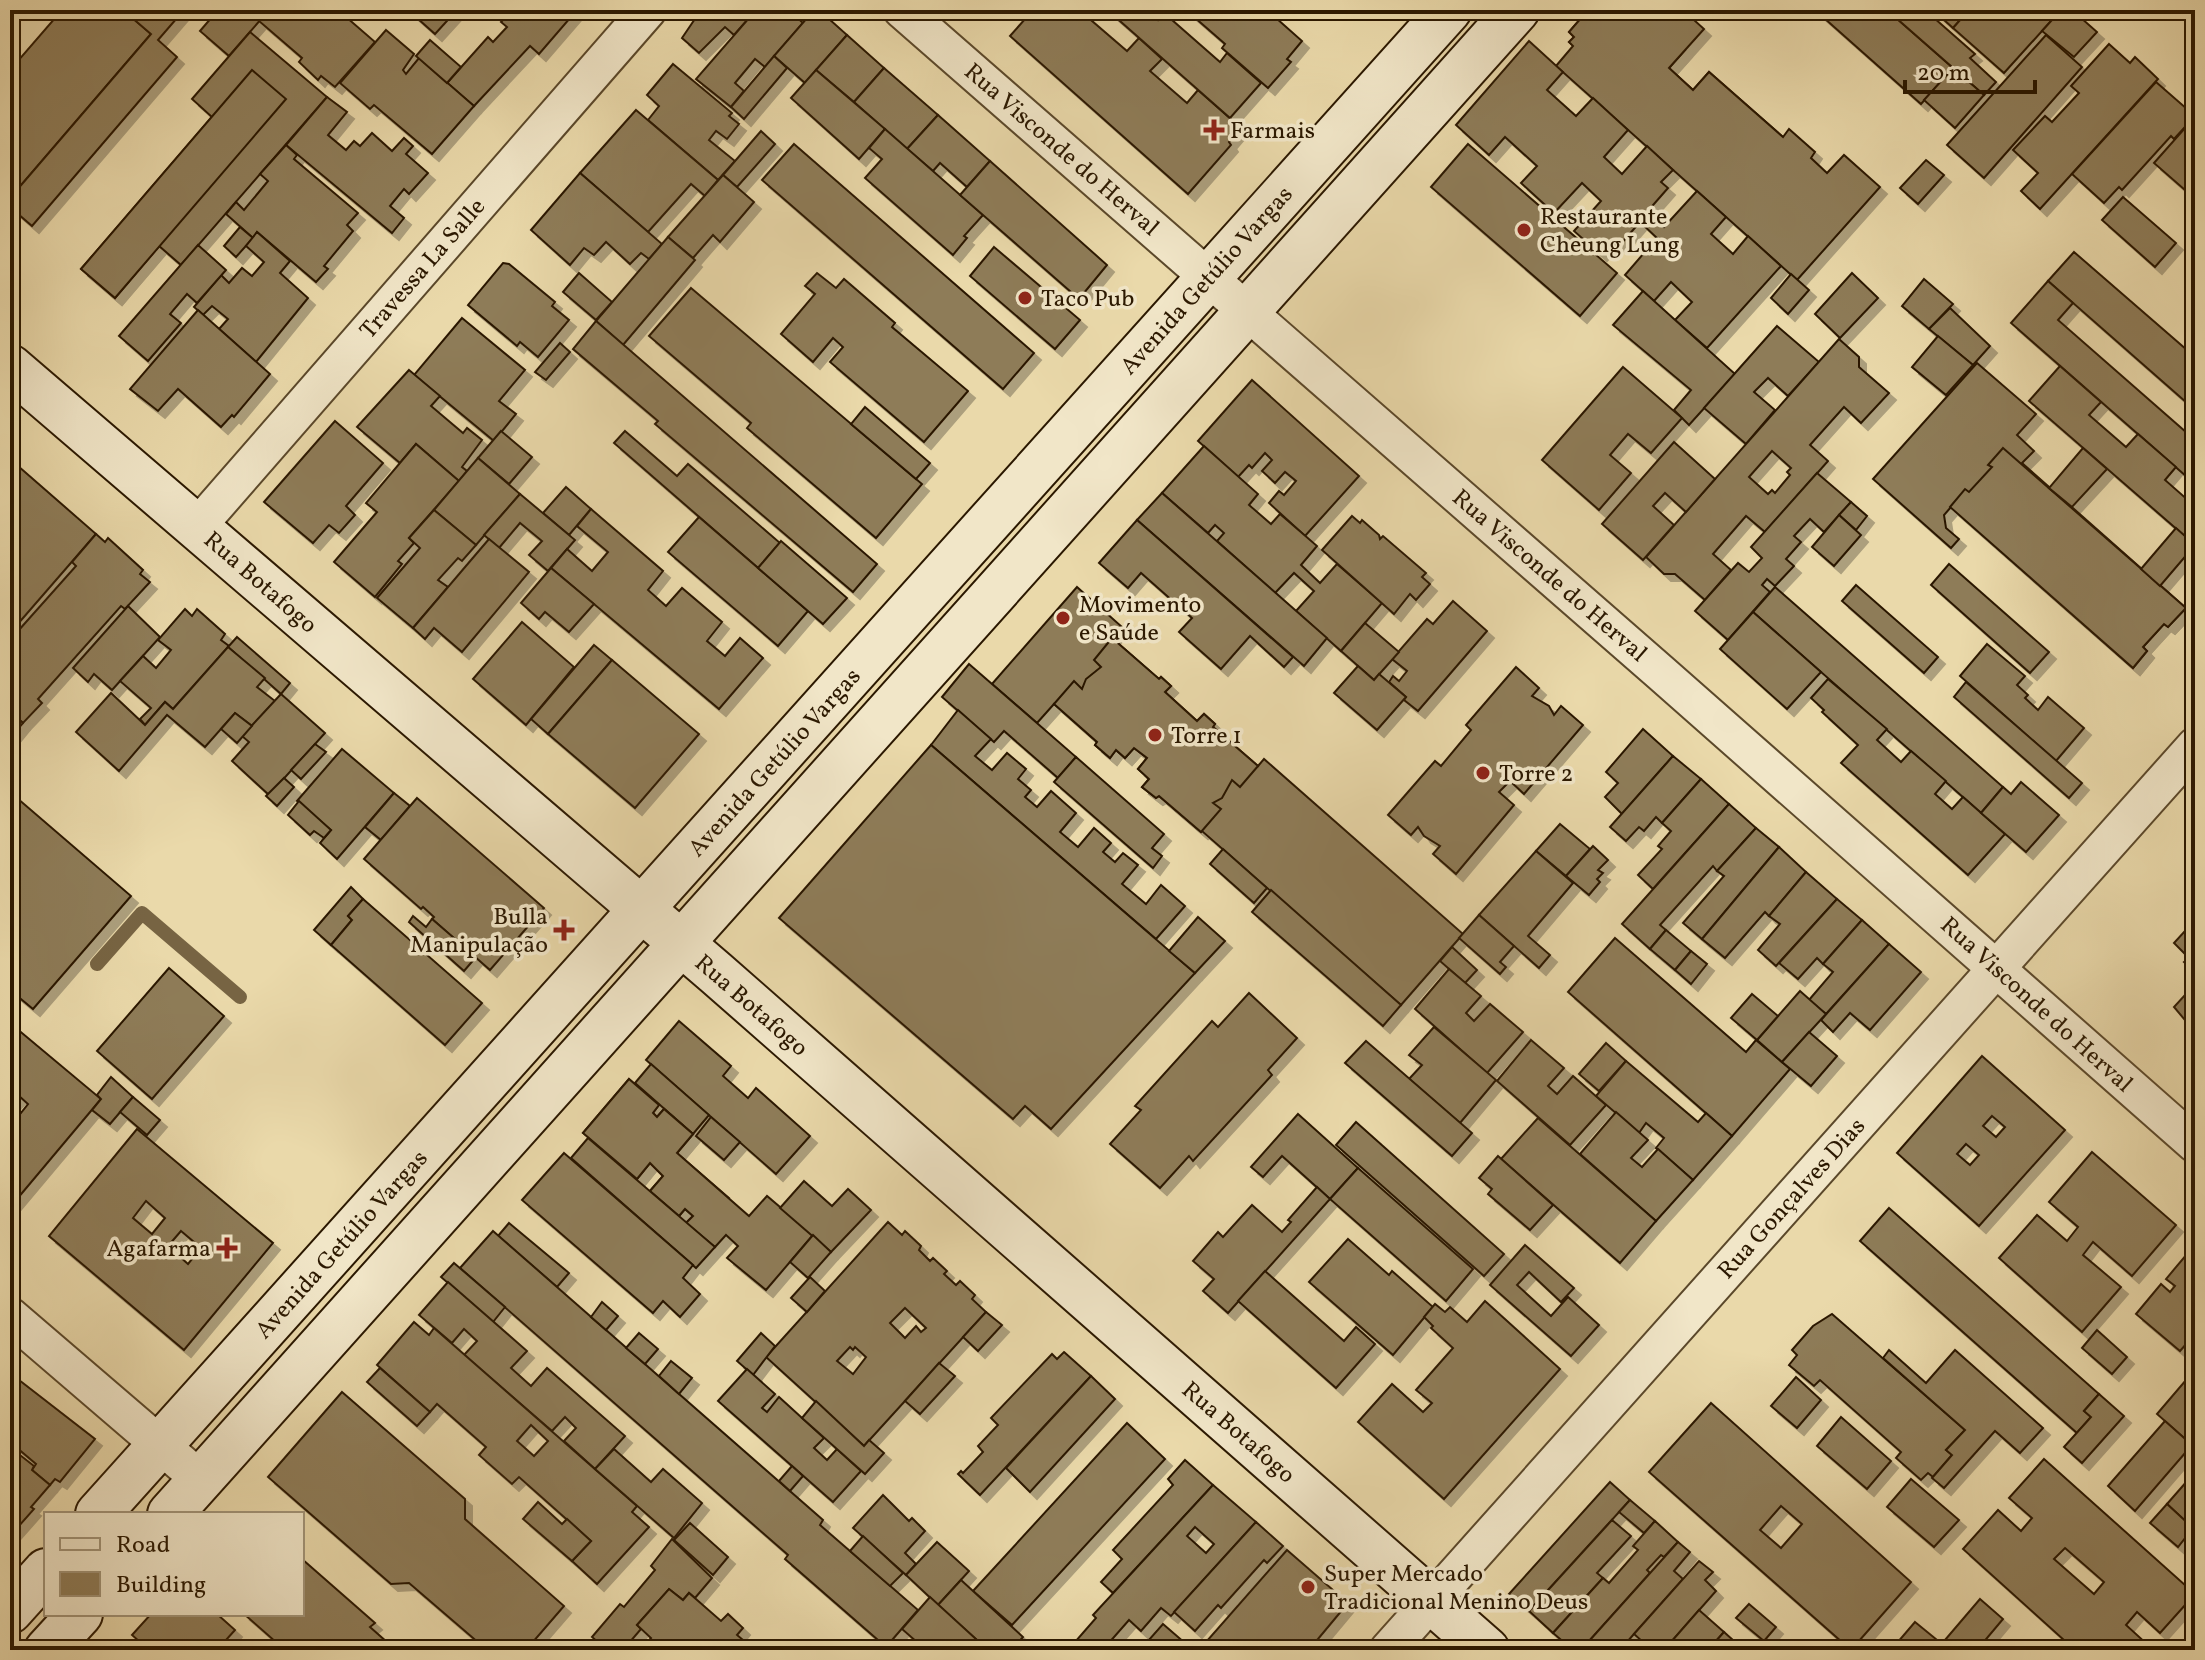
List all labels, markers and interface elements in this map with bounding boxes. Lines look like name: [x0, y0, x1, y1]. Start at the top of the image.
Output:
scale bar: [1905, 44, 2035, 94]
street label: Rua Visconde do Herval: [956, 56, 1166, 245]
text: 20 m: [1917, 57, 1970, 91]
place label: Farmais: [1230, 115, 1315, 149]
marker: Farmais: [1205, 121, 1223, 139]
street label: Avenida Getúlio Vargas: [1113, 179, 1302, 383]
street label: Travessa La Salle: [353, 192, 494, 347]
place label: Restaurante Cheung Lung: [1540, 201, 1680, 263]
marker: Restaurante Cheung Lung: [1515, 221, 1533, 239]
place label: Taco Pub: [1041, 283, 1134, 317]
marker: Taco Pub: [1016, 289, 1034, 307]
street label: Rua Visconde do Herval: [1444, 482, 1654, 671]
street label: Rua Botafogo: [195, 524, 324, 643]
place label: Movimento e Saúde: [1079, 589, 1201, 651]
marker: Movimento e Saúde: [1054, 609, 1072, 627]
street label: Avenida Getúlio Vargas: [681, 661, 870, 865]
place label: Torre 1: [1171, 720, 1242, 754]
marker: Torre 1: [1146, 726, 1164, 744]
place label: Torre 2: [1499, 758, 1573, 792]
marker: Torre 2: [1474, 764, 1492, 782]
place label: Bulla Manipulação: [410, 901, 548, 963]
street label: Rua Visconde do Herval: [1932, 910, 2139, 1101]
marker: Bulla Manipulação: [555, 921, 573, 939]
street label: Rua Botafogo: [686, 947, 815, 1066]
street label: Rua Gonçalves Dias: [1711, 1111, 1874, 1288]
street label: Avenida Getúlio Vargas: [248, 1143, 437, 1347]
place label: Agafarma: [106, 1233, 211, 1267]
marker: Agafarma: [218, 1239, 236, 1257]
street label: Rua Botafogo: [1173, 1374, 1302, 1493]
legend: [44, 1512, 304, 1616]
text: Road: [116, 1529, 170, 1563]
place label: Super Mercado Tradicional Menino Deus: [1324, 1558, 1588, 1620]
text: Building: [116, 1569, 206, 1603]
marker: Super Mercado Tradicional Menino Deus: [1299, 1578, 1317, 1596]

